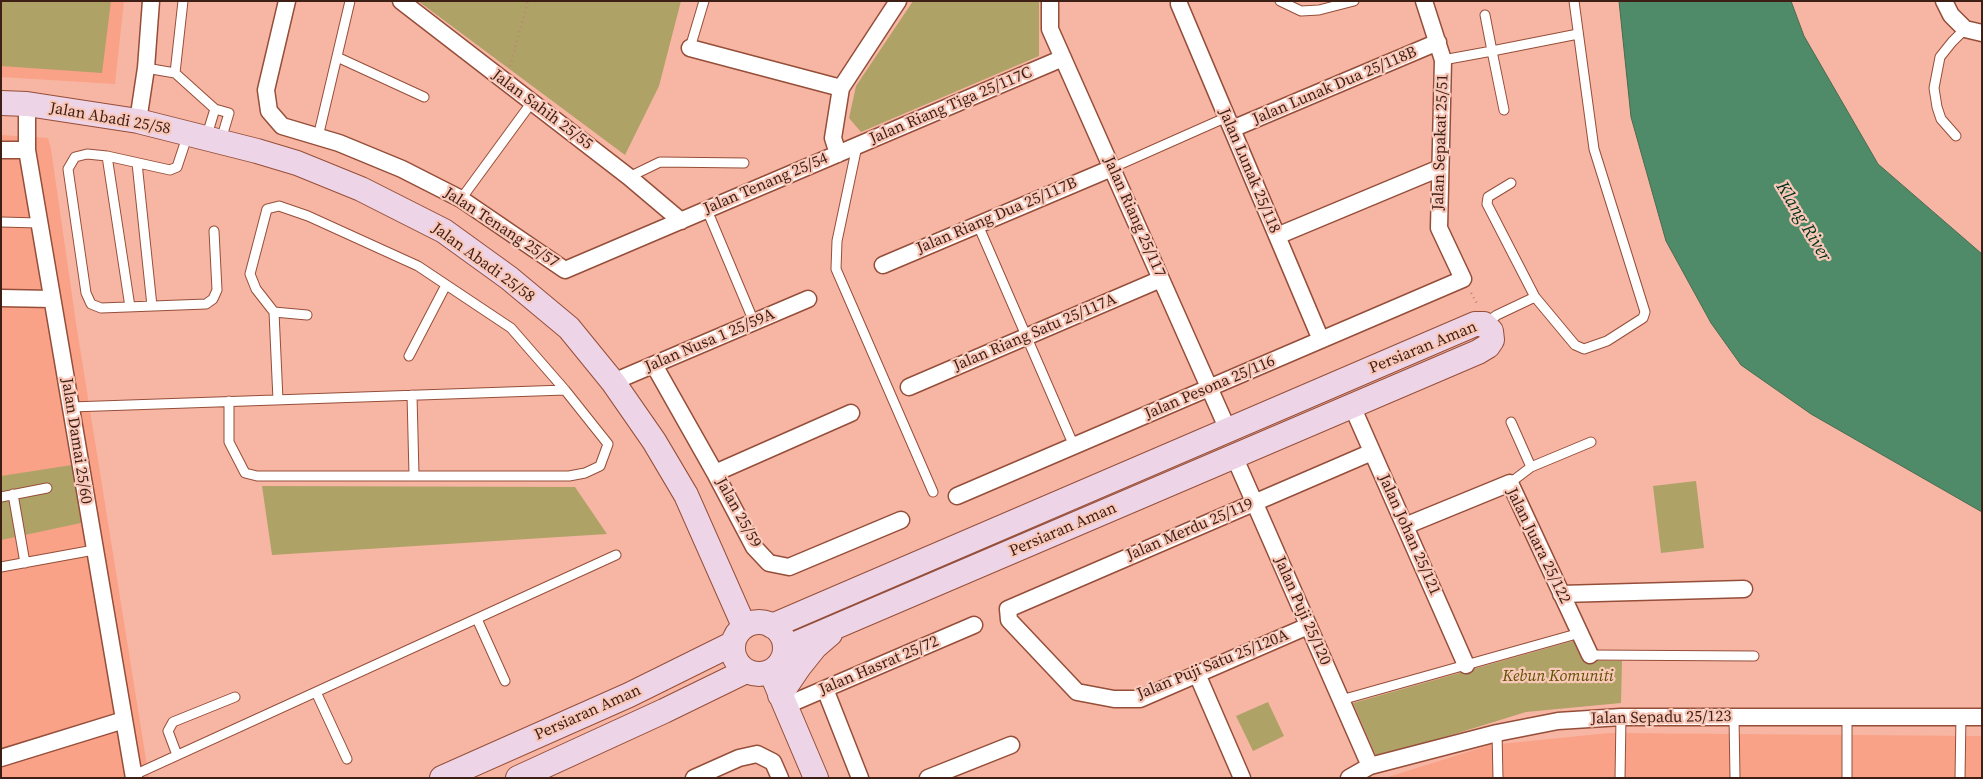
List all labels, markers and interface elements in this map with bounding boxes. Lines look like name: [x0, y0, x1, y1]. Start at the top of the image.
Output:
street label: Jalan Lunak Dua 25/118B: [1250, 43, 1420, 129]
street label: Jalan Riang Tiga 25/117C: [867, 63, 1035, 149]
street label: Jalan Sahih 25/55: [488, 66, 596, 154]
street label: Jalan Sepakat 25/51: [1429, 73, 1453, 211]
street label: Jalan Abadi 25/58: [48, 99, 172, 139]
street label: Jalan Lunak 25/118: [1214, 106, 1284, 236]
street label: Jalan Tenang 25/54: [701, 149, 831, 219]
street label: Jalan Riang 25/117: [1099, 154, 1169, 280]
street label: Jalan Riang Dua 25/117B: [914, 173, 1080, 259]
water label: Klang River: [1771, 178, 1835, 266]
street label: Jalan Tenang 25/57: [440, 184, 562, 272]
street label: Jalan Abadi 25/58: [428, 219, 538, 307]
street label: Jalan Riang Satu 25/117A: [951, 290, 1119, 376]
street label: Jalan Nusa 1 25/59A: [642, 305, 778, 377]
street label: Persiaran Aman: [1366, 318, 1480, 378]
street label: Jalan Pesona 25/116: [1142, 352, 1278, 424]
street label: Jalan Damai 25/60: [57, 376, 95, 506]
street label: Jalan Johan 25/121: [1374, 471, 1444, 599]
street label: Jalan 25/59: [711, 475, 765, 551]
street label: Jalan Juara 25/122: [1502, 485, 1574, 607]
street label: Jalan Merdu 25/119: [1124, 495, 1256, 565]
street label: Persiaran Aman: [1007, 499, 1119, 561]
street label: Jalan Puji 25/120: [1269, 554, 1335, 668]
street label: Jalan Puji Satu 25/120A: [1134, 626, 1292, 704]
street label: Jalan Hasrat 25/72: [816, 632, 942, 700]
park label: Kebun Komuniti: [1502, 667, 1614, 687]
street label: Persiaran Aman: [532, 681, 644, 745]
street label: Jalan Sepadu 25/123: [1590, 707, 1732, 729]

